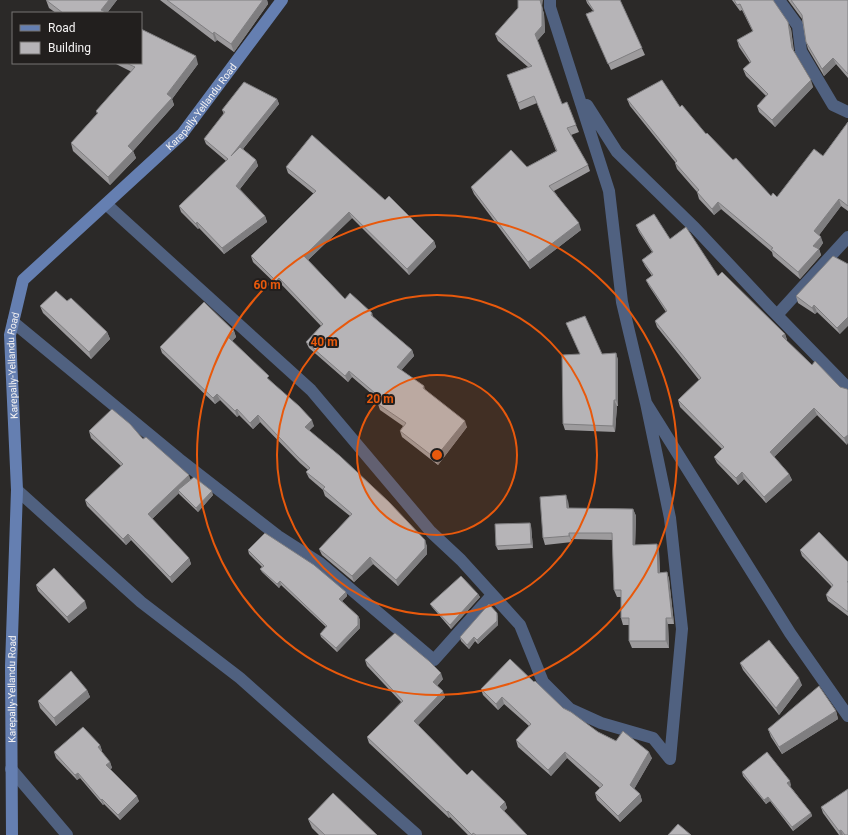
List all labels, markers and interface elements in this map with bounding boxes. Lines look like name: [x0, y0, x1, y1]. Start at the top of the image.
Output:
legend: [12, 12, 142, 64]
text: Road: [48, 21, 76, 35]
text: Building: [48, 41, 91, 55]
street label: Karepally-Yellandu Road: [163, 61, 238, 152]
text: 60 m: [253, 278, 281, 292]
street label: Karepally-Yellandu Road: [4, 311, 21, 419]
text: 40 m: [310, 335, 338, 349]
text: 20 m: [366, 392, 394, 406]
centre of rings: [430, 448, 444, 462]
street label: Karepally-Yellandu Road: [5, 635, 18, 743]

